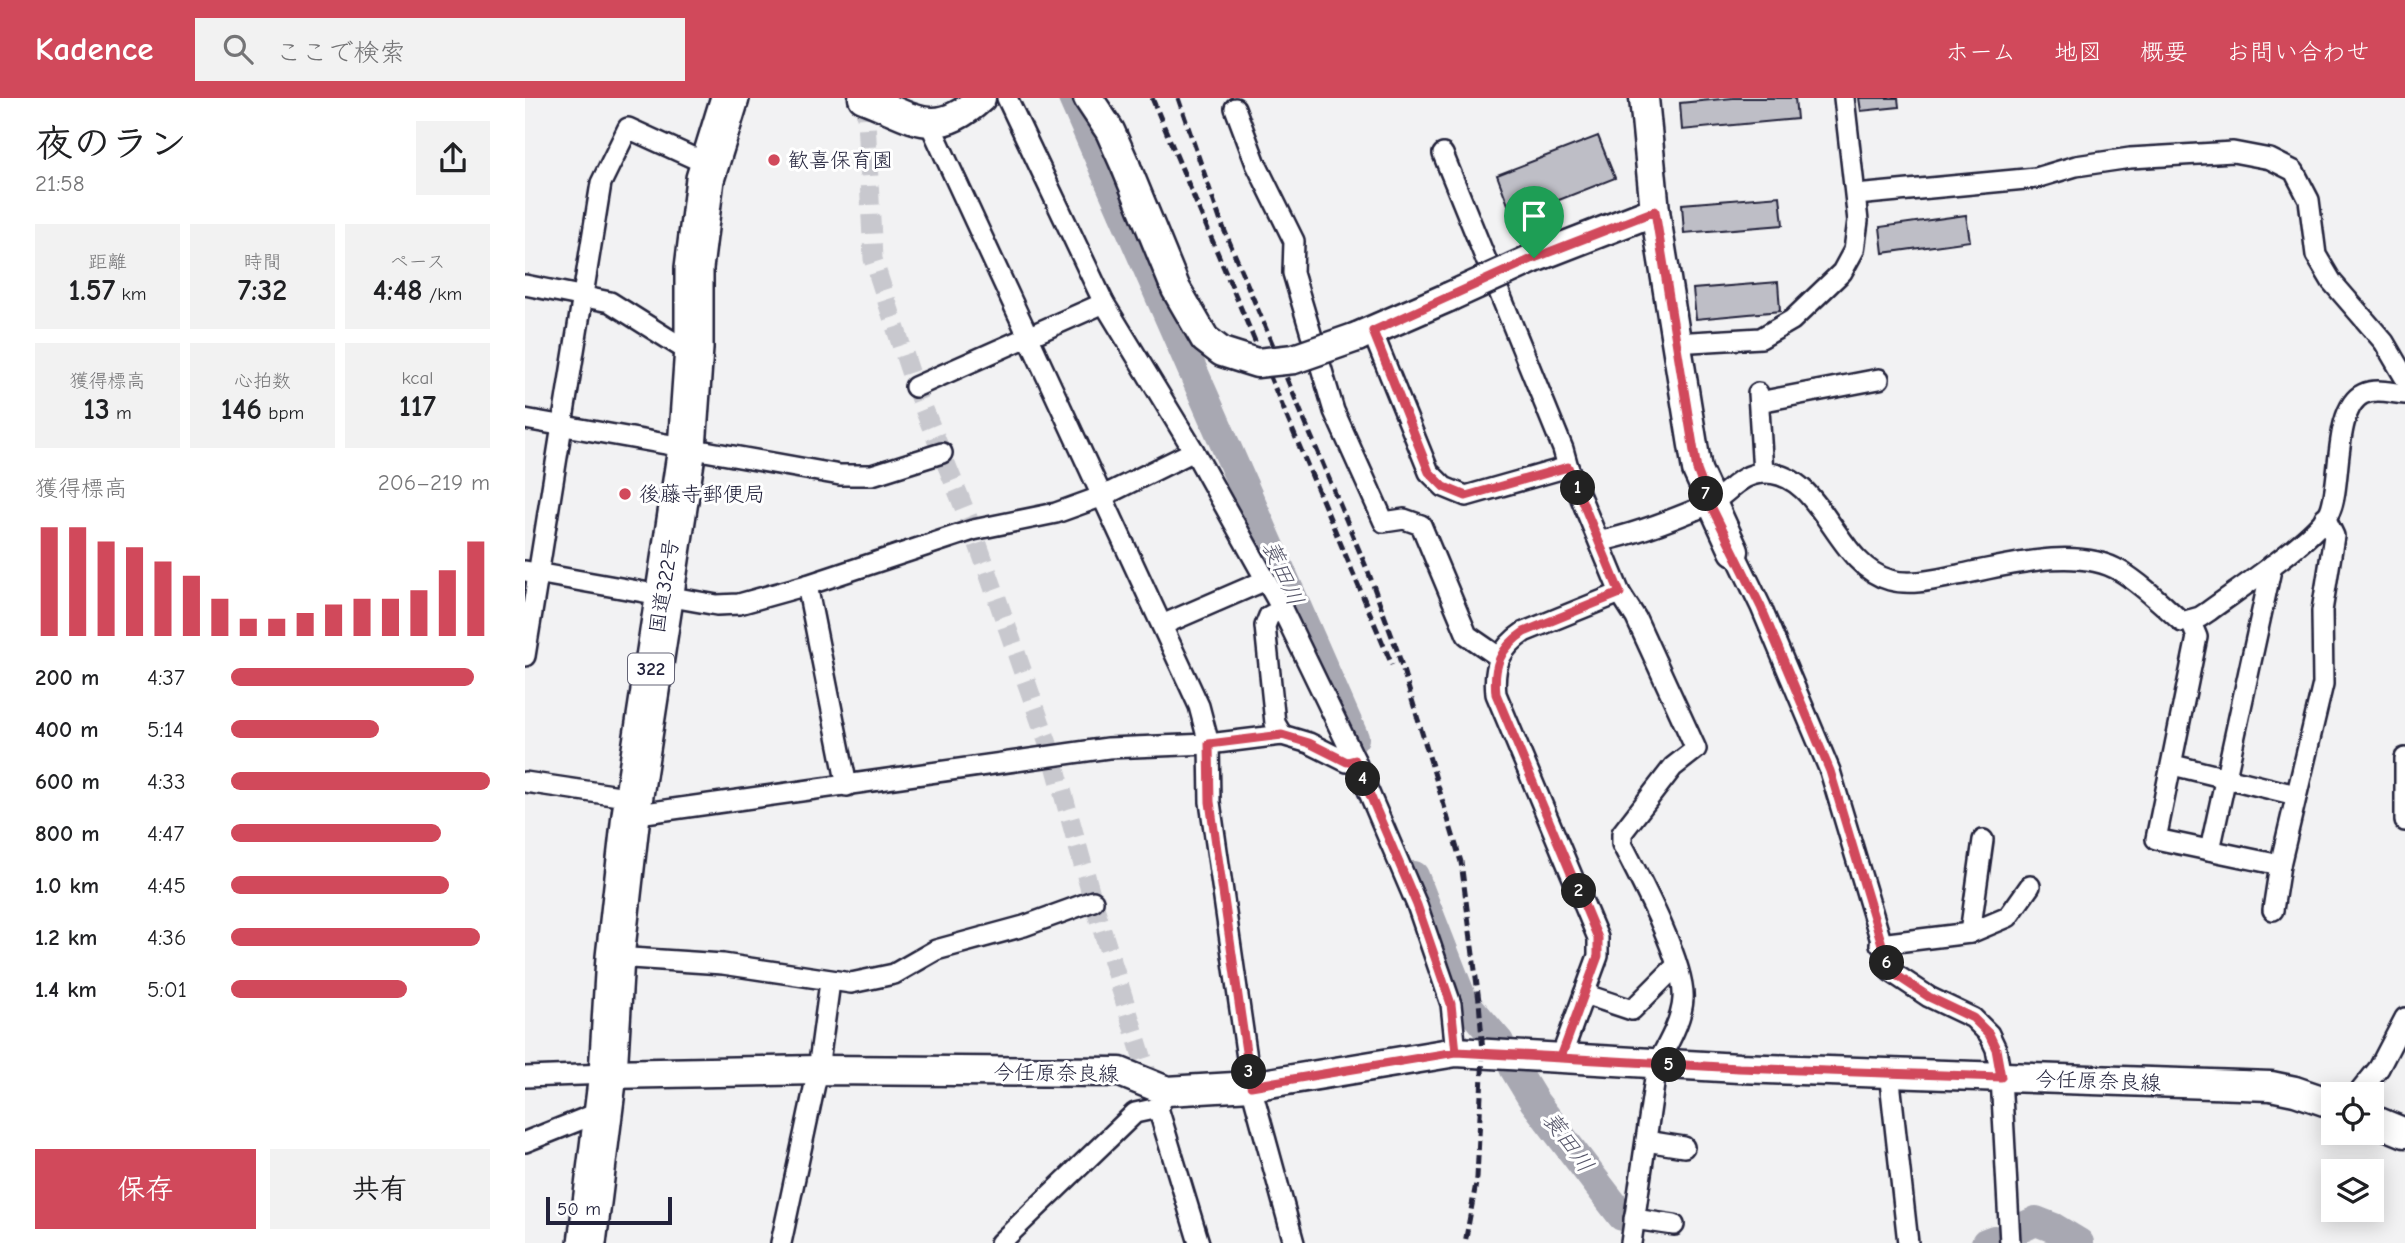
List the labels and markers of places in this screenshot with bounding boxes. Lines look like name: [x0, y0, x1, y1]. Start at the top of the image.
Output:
place label: 歓喜保育園: [788, 148, 893, 172]
marker: 歓喜保育園: [766, 152, 782, 168]
pin: [1504, 186, 1564, 258]
pin: 1: [1561, 470, 1595, 506]
pin: 7: [1689, 476, 1723, 512]
place label: 後藤寺郵便局: [639, 482, 765, 506]
marker: 後藤寺郵便局: [617, 486, 633, 502]
pin: 4: [1345, 762, 1381, 796]
pin: 2: [1561, 874, 1597, 908]
pin: 6: [1869, 946, 1905, 980]
pin: 5: [1651, 1048, 1687, 1082]
pin: 3: [1231, 1054, 1267, 1090]

